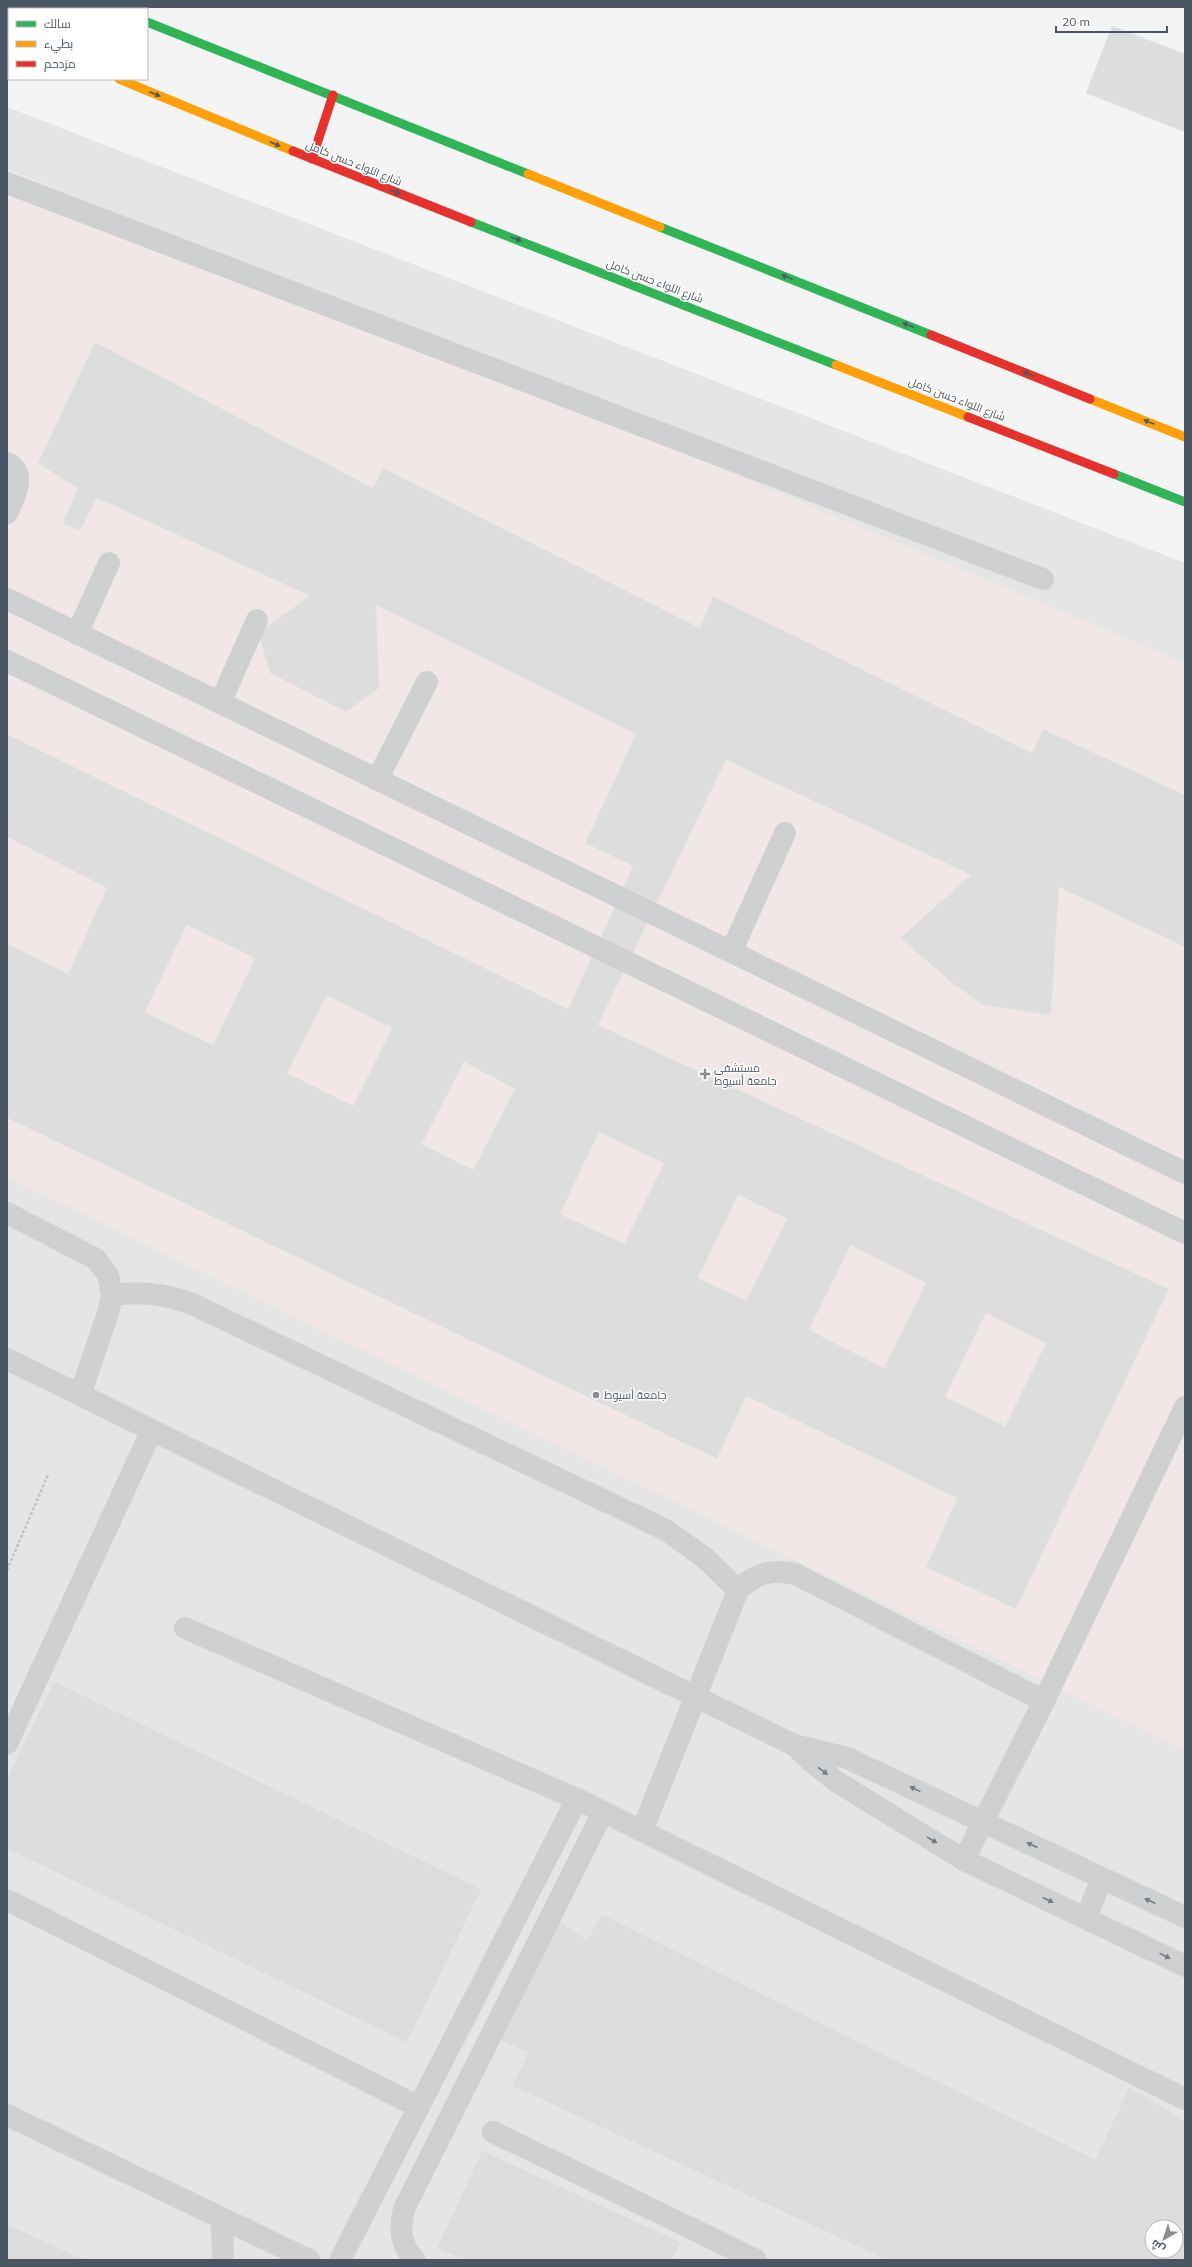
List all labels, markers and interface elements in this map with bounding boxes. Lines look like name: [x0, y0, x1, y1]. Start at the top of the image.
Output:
legend: [8, 8, 148, 80]
scale bar: [1056, 8, 1167, 34]
text: 20 m: [1062, 14, 1090, 29]
text: سالك: [44, 16, 71, 31]
text: بطيء: [44, 36, 73, 54]
text: مزدحم: [44, 56, 76, 72]
one-way arrow: [149, 91, 160, 97]
street label: شارع اللواء حسن كامل: [303, 137, 404, 190]
one-way arrow: [269, 141, 281, 147]
one-way arrow: [390, 189, 402, 195]
one-way arrow: [511, 237, 523, 243]
street label: شارع اللواء حسن كامل: [604, 256, 705, 307]
one-way arrow: [780, 273, 792, 279]
one-way arrow: [901, 322, 913, 328]
one-way arrow: [1022, 370, 1034, 376]
street label: شارع اللواء حسن كامل: [906, 374, 1007, 425]
one-way arrow: [1143, 419, 1154, 425]
place label: مستشفی جامعة أسيوط: [714, 1061, 777, 1088]
marker: مستشفی جامعة أسيوط: [699, 1068, 711, 1080]
place label: جامعة أسيوط: [604, 1388, 667, 1402]
marker: جامعة أسيوط: [591, 1390, 601, 1400]
one-way arrow: [817, 1767, 828, 1775]
one-way arrow: [909, 1786, 921, 1792]
one-way arrow: [926, 1837, 938, 1844]
one-way arrow: [1026, 1842, 1038, 1848]
one-way arrow: [1042, 1897, 1054, 1903]
one-way arrow: [1144, 1898, 1155, 1904]
one-way arrow: [1160, 1953, 1171, 1959]
north arrow: [1144, 2219, 1184, 2259]
text: ش: [1148, 2237, 1168, 2257]

